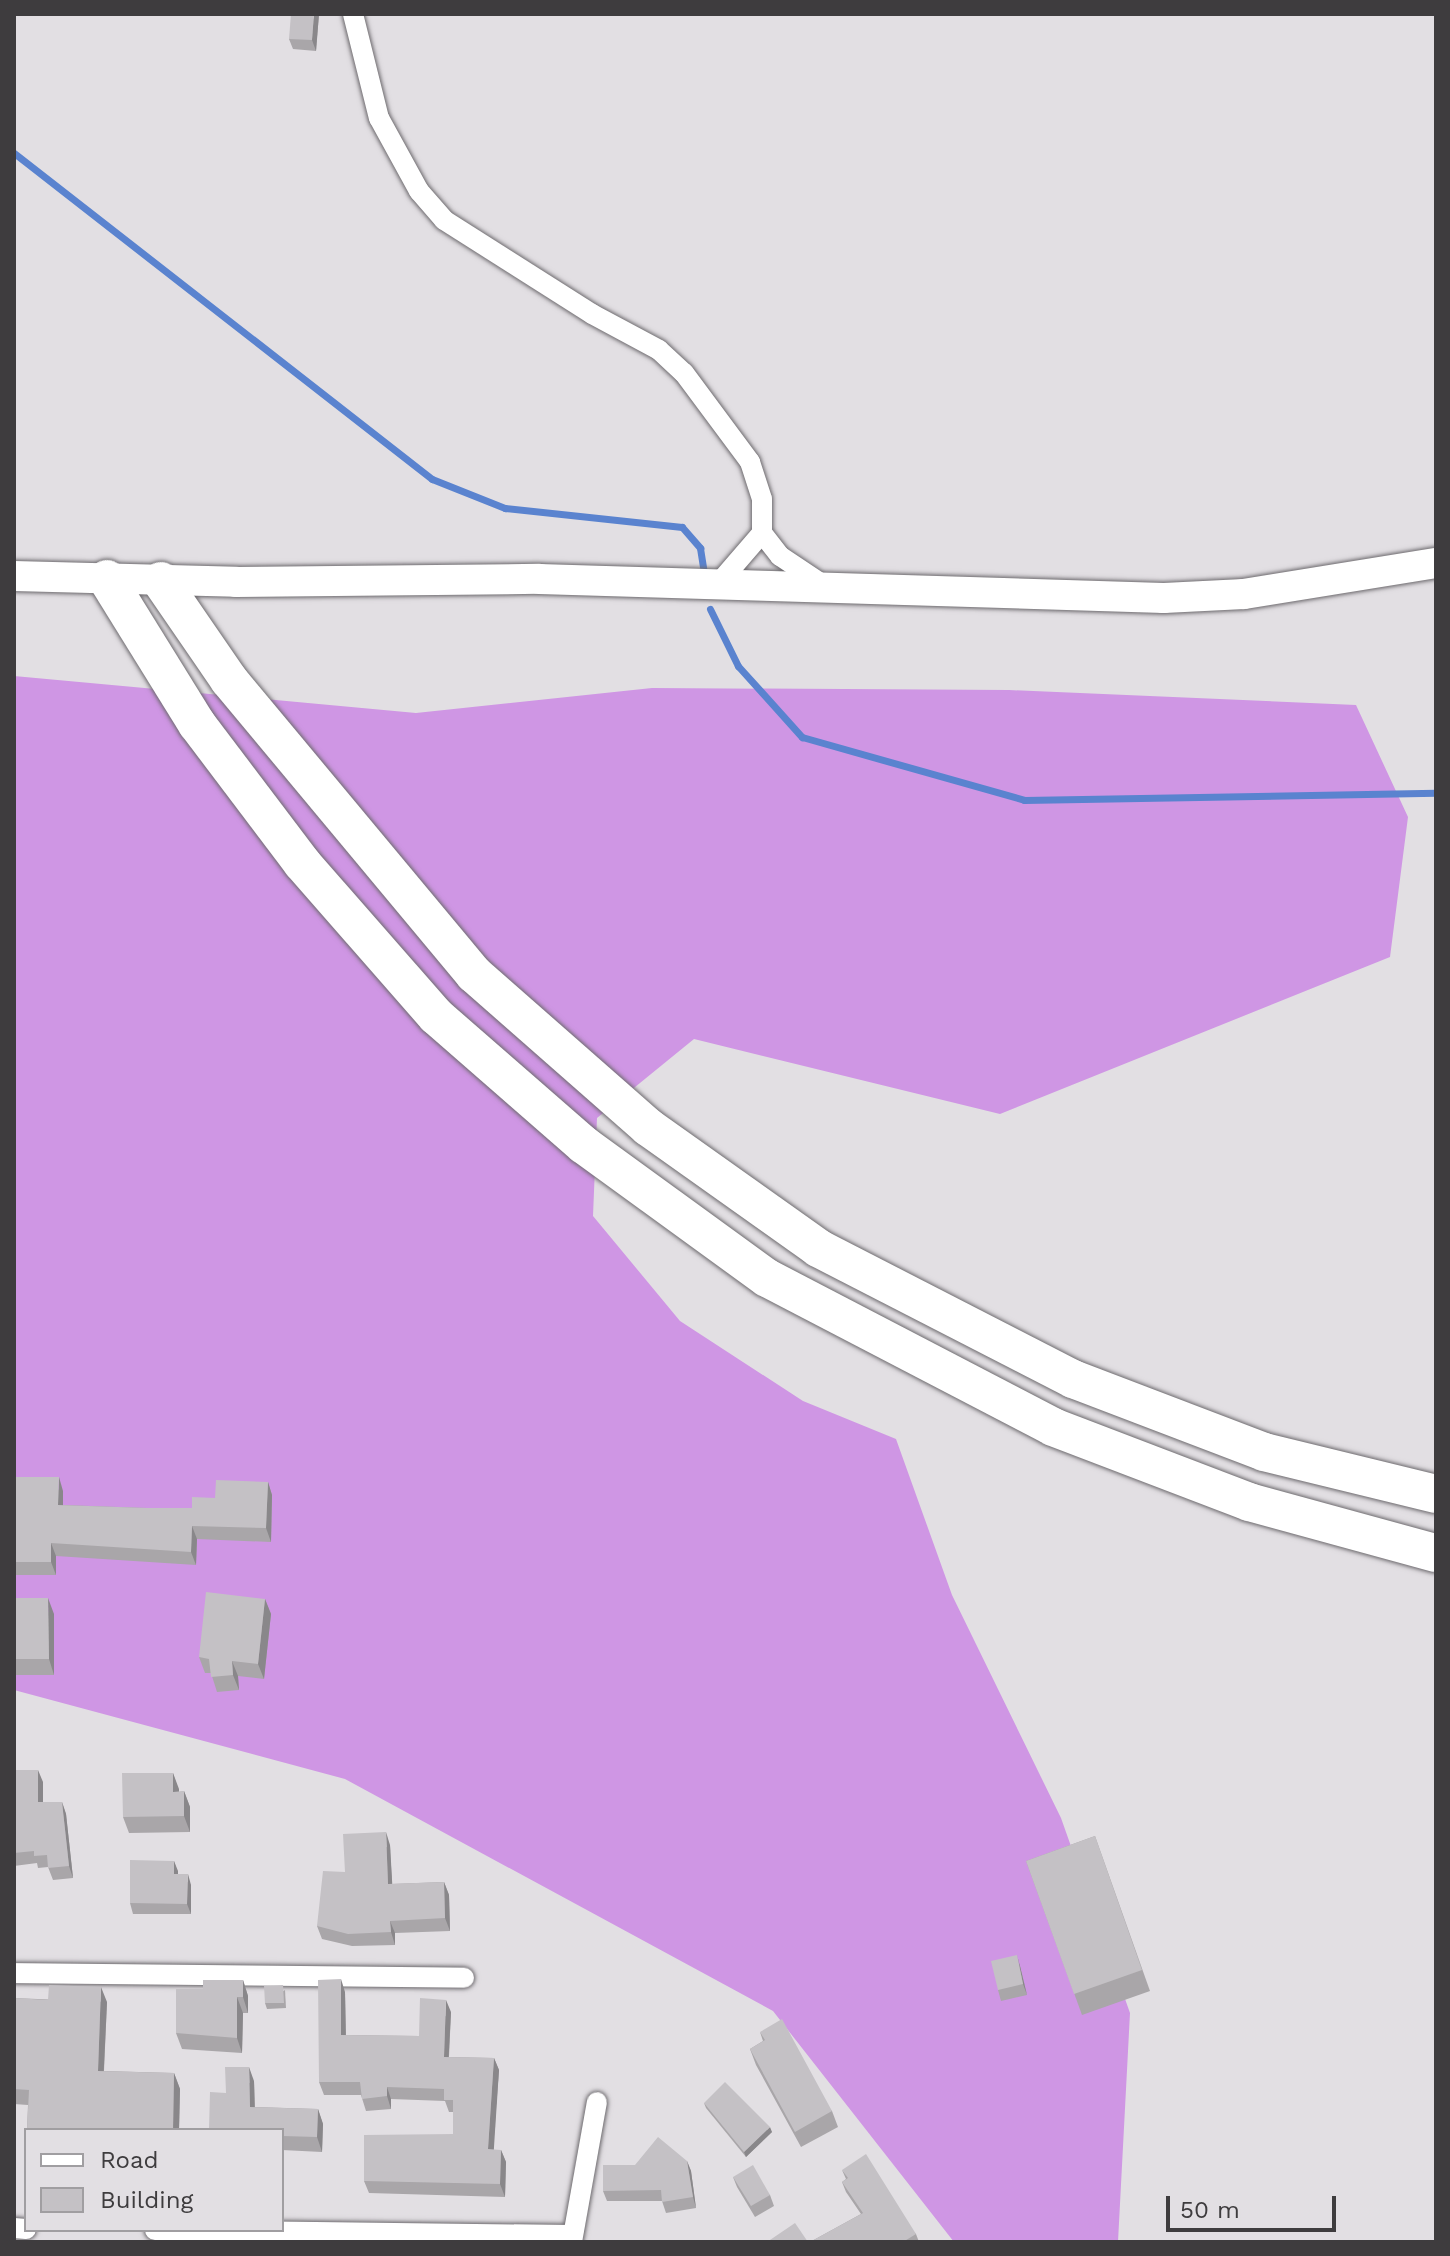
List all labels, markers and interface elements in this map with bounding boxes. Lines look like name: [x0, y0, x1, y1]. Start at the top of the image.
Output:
legend: [24, 2128, 284, 2232]
text: Road: [100, 2146, 159, 2174]
scale bar: [1170, 2180, 1340, 2230]
text: Building: [100, 2186, 193, 2214]
text: 50 m: [1180, 2196, 1240, 2224]

